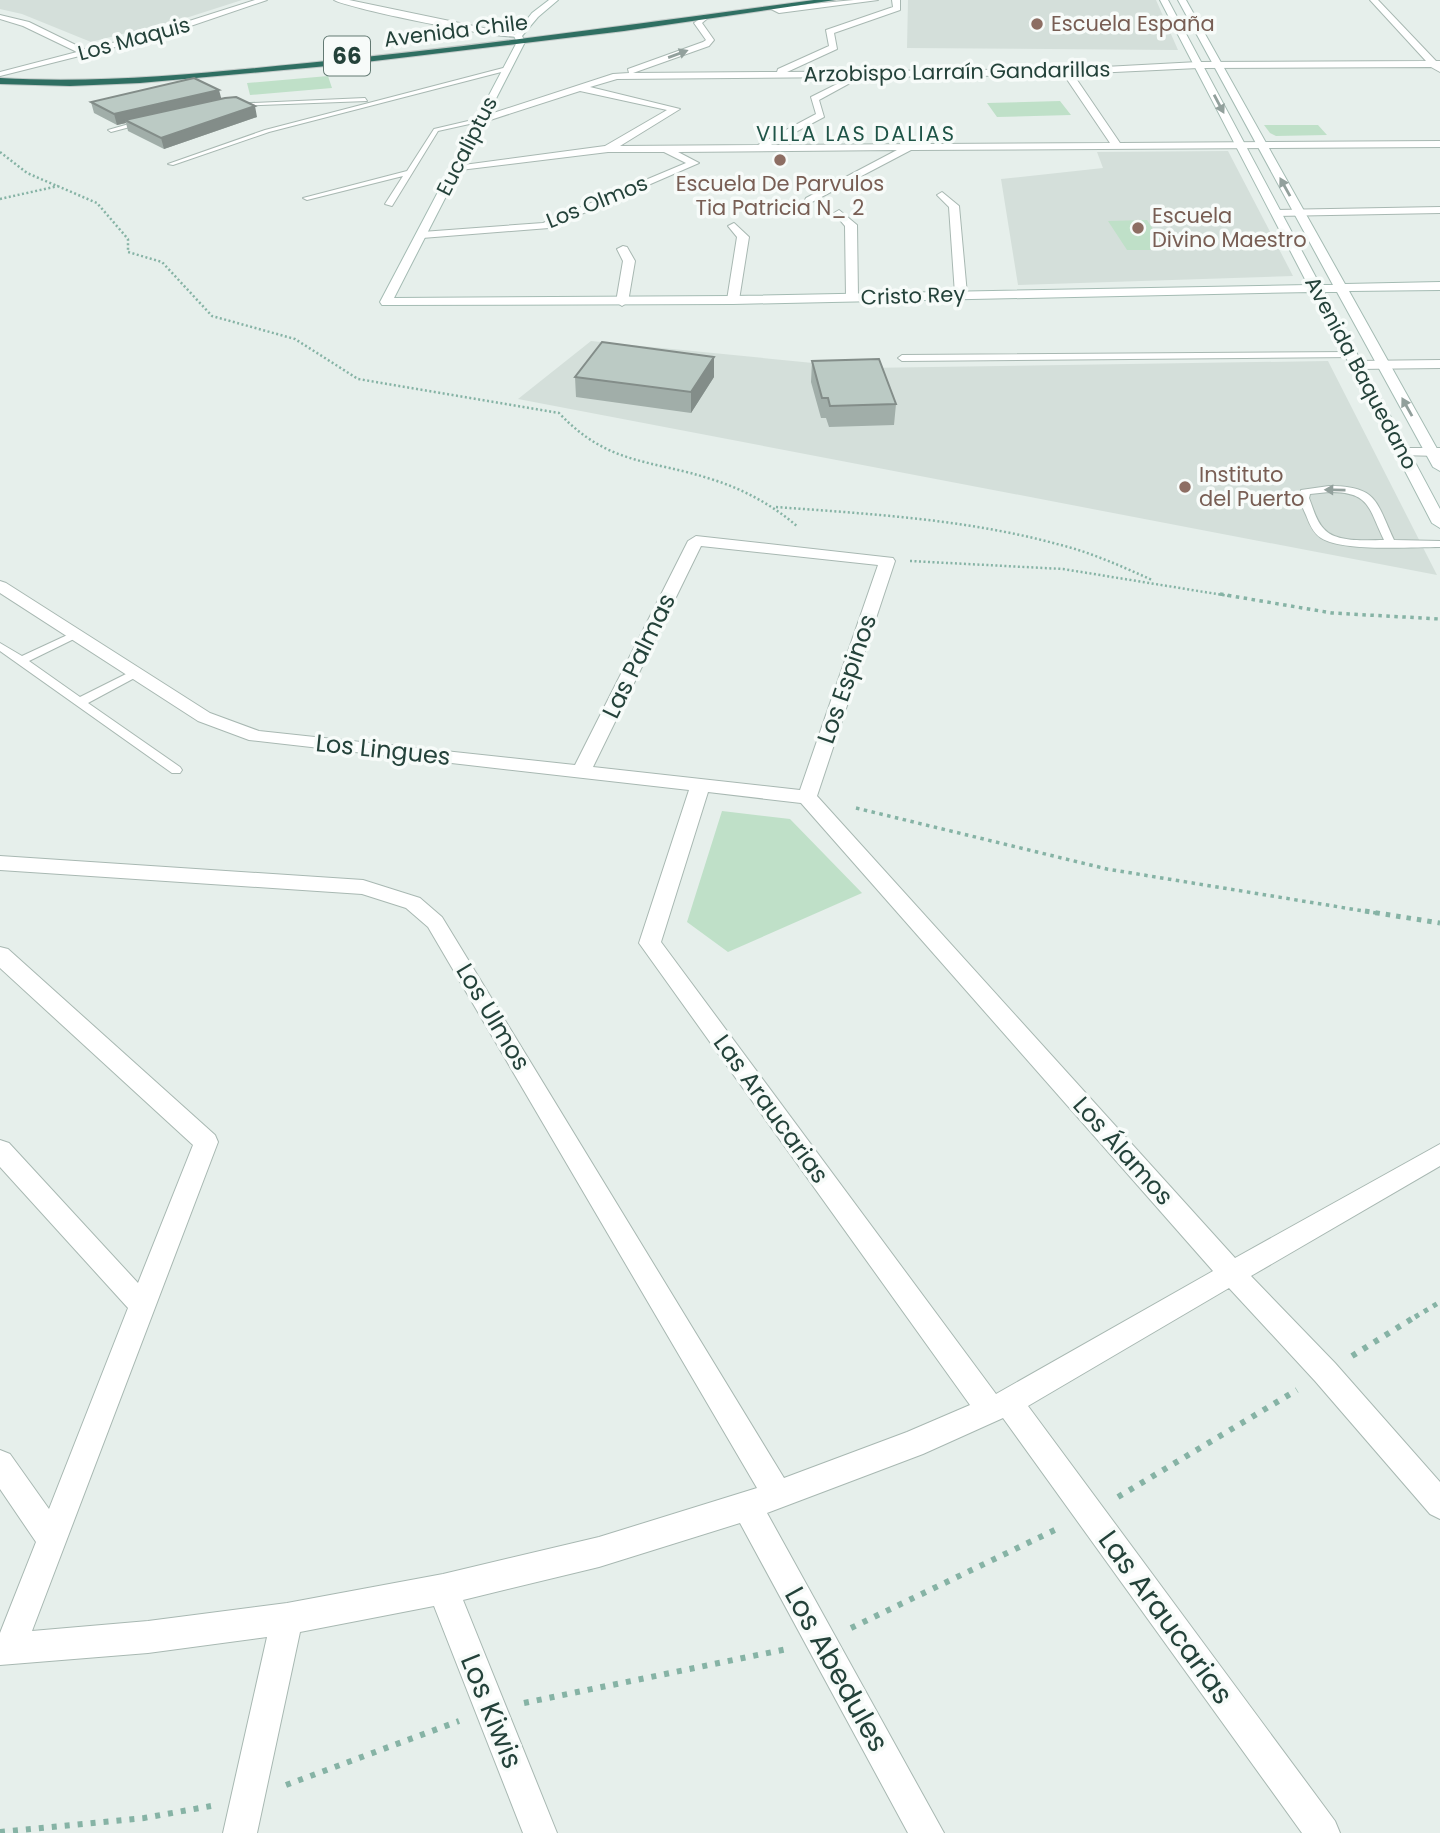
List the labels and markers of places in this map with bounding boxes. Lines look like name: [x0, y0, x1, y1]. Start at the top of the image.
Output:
place label: Escuela España: [1051, 9, 1215, 38]
marker: Escuela España: [1029, 16, 1045, 32]
marker: Escuela De Parvulos Tia Patricia N_ 2: [772, 152, 788, 168]
place label: Escuela De Parvulos Tia Patricia N_ 2: [676, 169, 884, 222]
place label: Escuela Divino Maestro: [1152, 201, 1307, 254]
marker: Escuela Divino Maestro: [1130, 220, 1146, 236]
place label: Instituto del Puerto: [1199, 460, 1305, 513]
marker: Instituto del Puerto: [1177, 479, 1193, 495]

